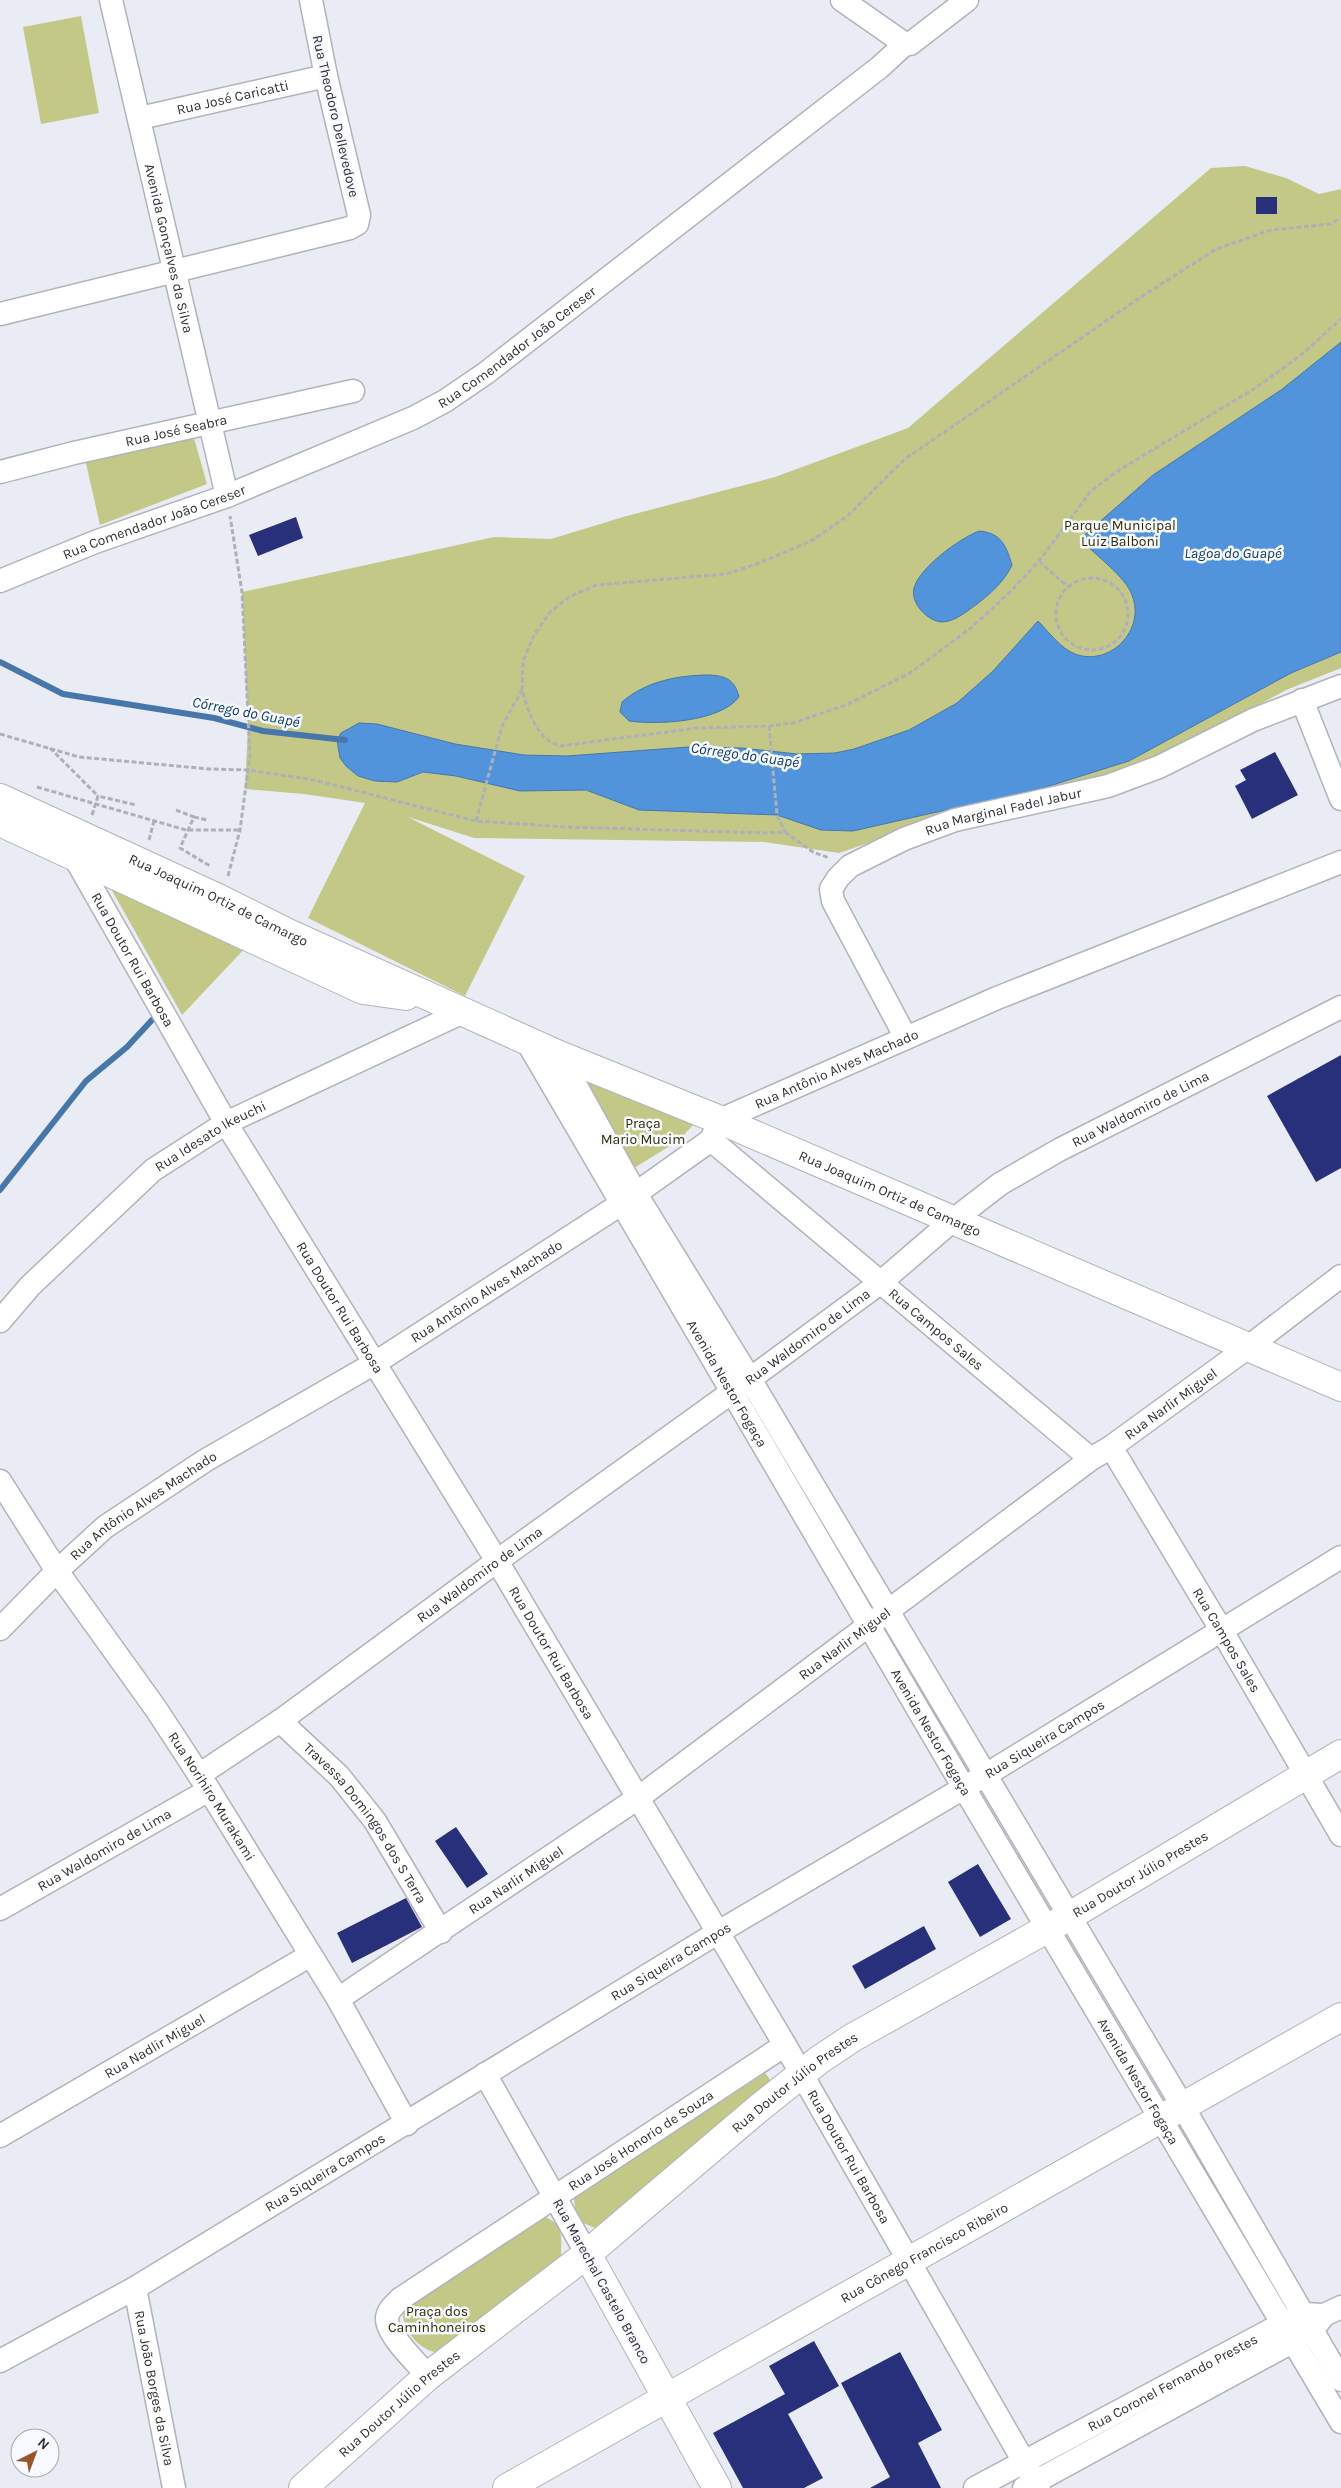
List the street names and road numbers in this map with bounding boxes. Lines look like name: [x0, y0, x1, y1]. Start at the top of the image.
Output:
street label: Rua Theodoro Dellevedove: [309, 33, 362, 199]
street label: Rua José Caricatti: [175, 77, 291, 118]
street label: Avenida Gonçalves da Silva: [141, 162, 197, 335]
street label: Rua Comendador João Cereser: [435, 282, 600, 412]
street label: Rua José Seabra: [124, 411, 229, 450]
street label: Rua Comendador João Cereser: [60, 481, 249, 563]
street label: Rua Marginal Fadel Jabur: [923, 784, 1084, 839]
street label: Rua Joaquim Ortiz de Camargo: [126, 850, 310, 950]
street label: Rua Doutor Rui Barbosa: [87, 890, 177, 1030]
street label: Rua Antônio Alves Machado: [752, 1026, 921, 1113]
street label: Rua Waldomiro de Lima: [1069, 1067, 1212, 1151]
street label: Rua Idesato Ikeuchi: [152, 1097, 269, 1176]
street label: Rua Joaquim Ortiz de Camargo: [796, 1147, 983, 1240]
street label: Rua Antônio Alves Machado: [408, 1236, 565, 1347]
street label: Rua Doutor Rui Barbosa: [293, 1239, 387, 1377]
street label: Rua Waldomiro de Lima: [742, 1285, 874, 1389]
street label: Rua Campos Sales: [885, 1285, 987, 1374]
street label: Avenida Nestor Fogaça: [683, 1317, 771, 1450]
street label: Rua Narlir Miguel: [1121, 1365, 1221, 1443]
street label: Rua Antônio Alves Machado: [66, 1448, 220, 1564]
street label: Rua Waldomiro de Lima: [414, 1523, 546, 1626]
street label: Rua Doutor Rui Barbosa: [505, 1583, 597, 1723]
street label: Rua Campos Sales: [1189, 1585, 1264, 1696]
street label: Rua Narlir Miguel: [795, 1604, 894, 1684]
street label: Avenida Nestor Fogaça: [887, 1666, 975, 1799]
street label: Rua Siqueira Campos: [982, 1696, 1108, 1782]
street label: Rua Norihiro Murakami: [164, 1729, 259, 1864]
street label: Travessa Domingos dos S Terra: [300, 1739, 430, 1907]
street label: Rua Waldomiro de Lima: [34, 1805, 175, 1895]
street label: Rua Doutor Júlio Prestes: [1069, 1827, 1211, 1921]
street label: Rua Narlir Miguel: [465, 1842, 567, 1918]
street label: Rua Siqueira Campos: [608, 1919, 734, 2005]
street label: Rua Nadlir Miguel: [101, 2010, 208, 2082]
street label: Avenida Nestor Fogaça: [1094, 2015, 1182, 2148]
street label: Rua Doutor Júlio Prestes: [728, 2028, 861, 2137]
street label: Rua José Honorio de Souza: [565, 2087, 717, 2195]
street label: Rua Doutor Rui Barbosa: [803, 2087, 894, 2227]
street label: Rua Siqueira Campos: [262, 2129, 388, 2216]
street label: Rua Marechal Castelo Branco: [549, 2196, 654, 2367]
street label: Rua Cônego Francisco Ribeiro: [838, 2199, 1011, 2307]
street label: Rua João Borges da Silva: [131, 2309, 177, 2467]
street label: Rua Coronel Fernando Prestes: [1085, 2331, 1261, 2435]
street label: Rua Doutor Júlio Prestes: [335, 2347, 463, 2461]

